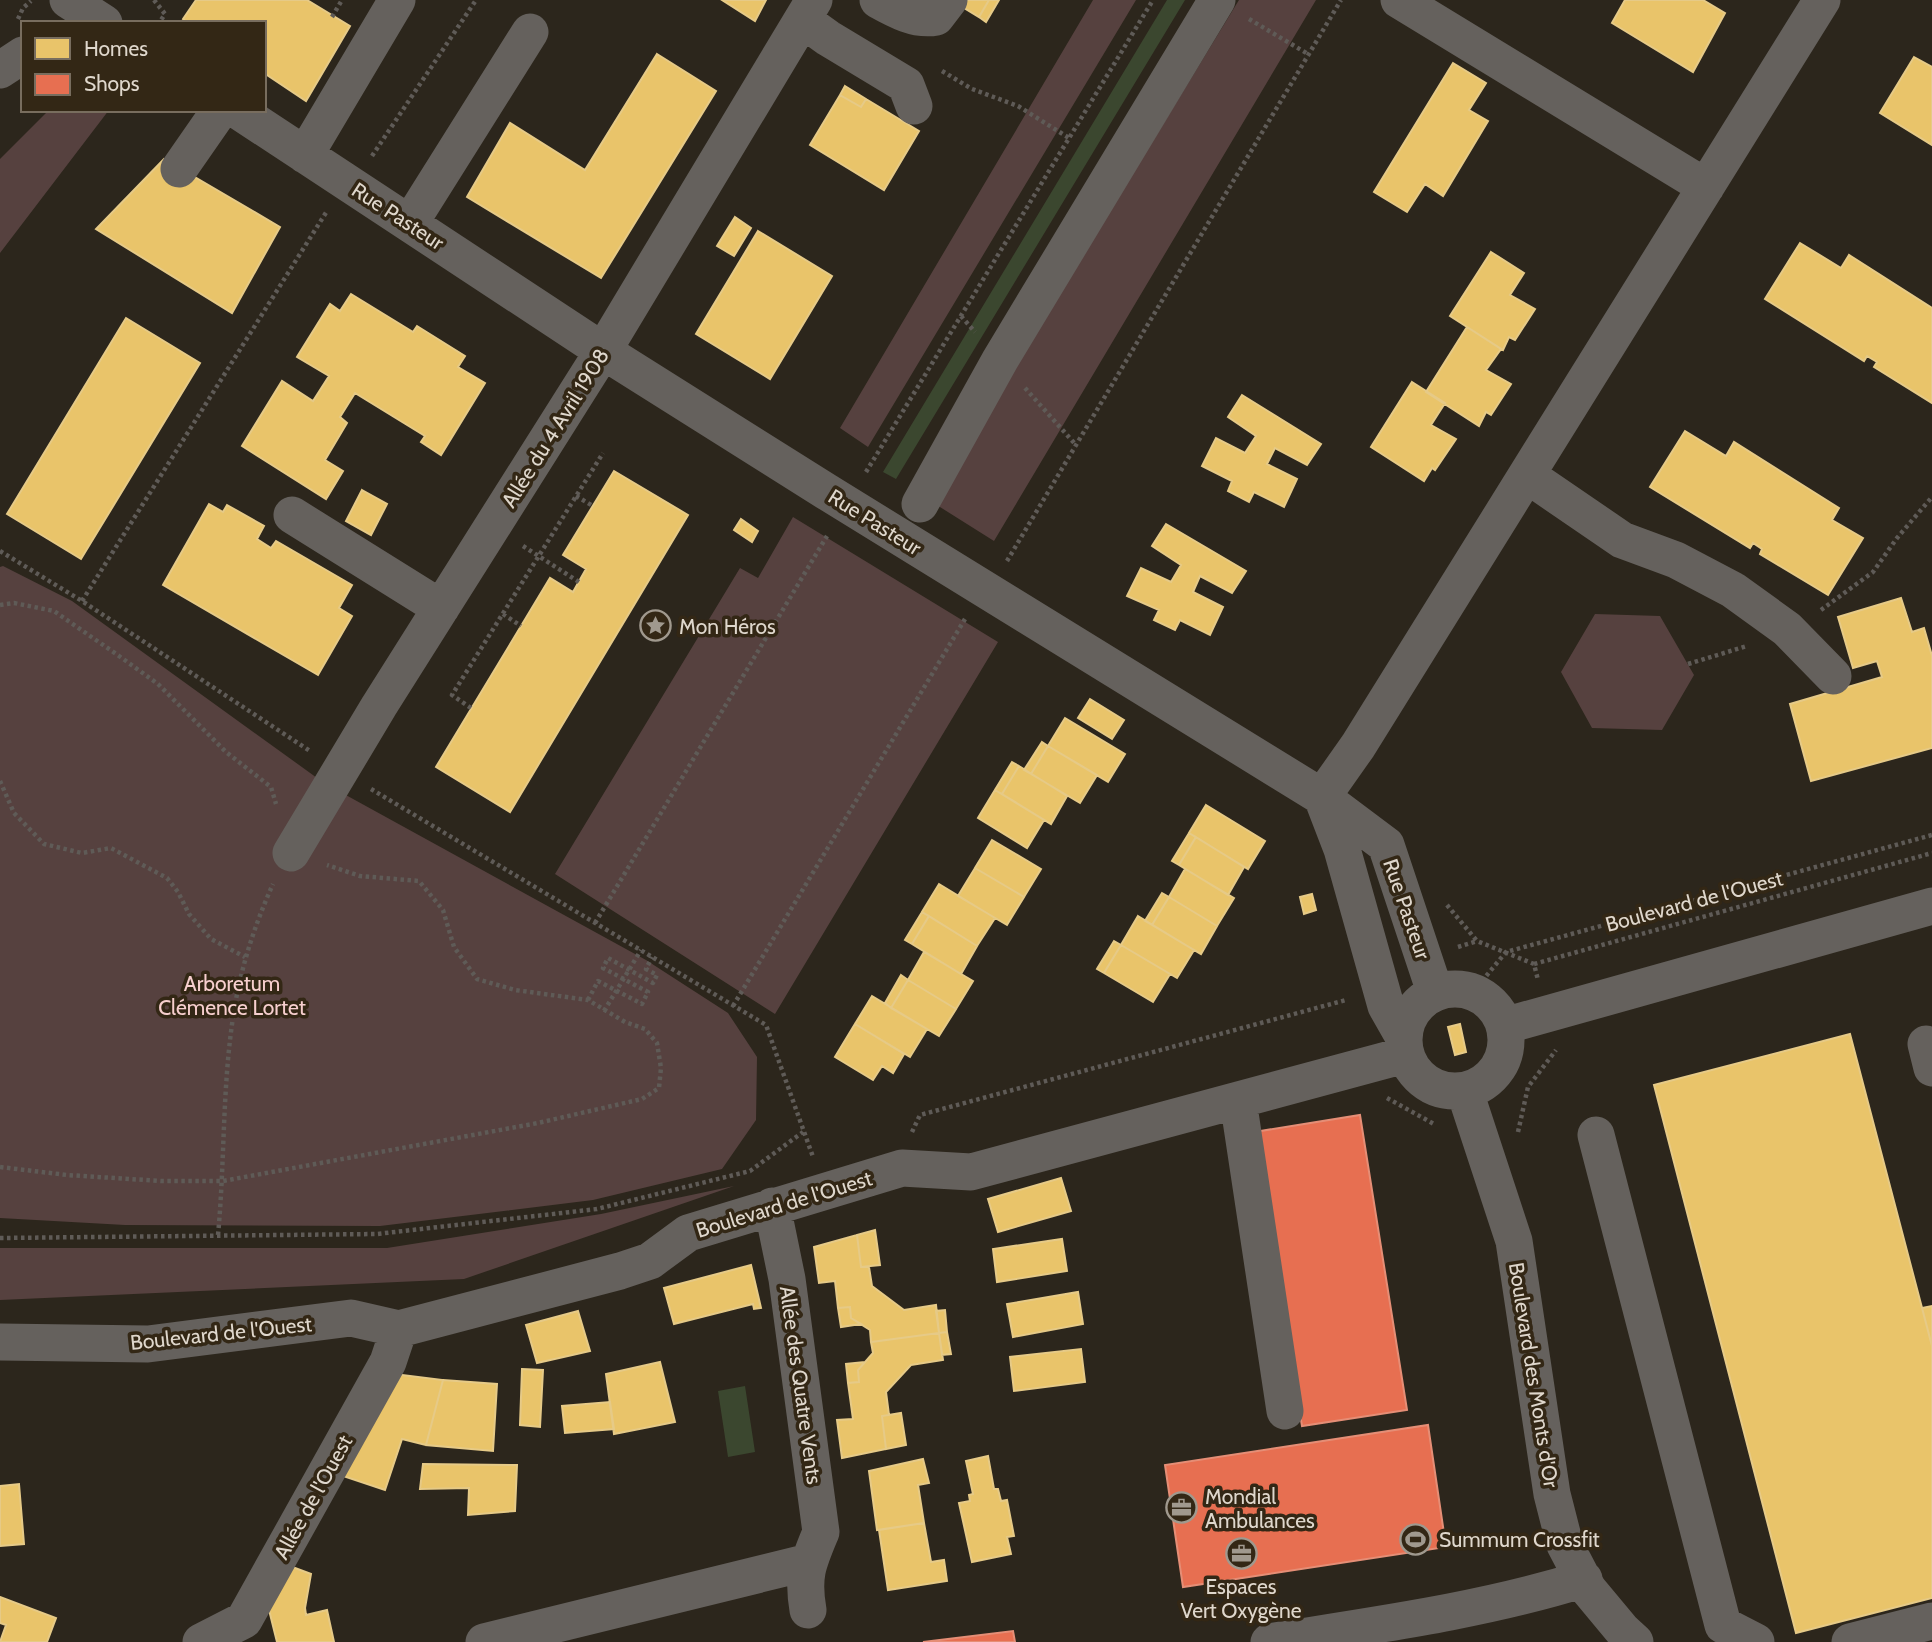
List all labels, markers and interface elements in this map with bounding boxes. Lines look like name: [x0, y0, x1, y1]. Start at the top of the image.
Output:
legend: [21, 21, 266, 112]
text: Homes: [84, 36, 148, 61]
text: Shops: [84, 71, 140, 96]
street label: Rue Pasteur: [347, 177, 449, 255]
street label: Allée du 4 Avril 1908: [496, 344, 614, 512]
street label: Rue Pasteur: [824, 484, 926, 561]
place icon: Mon Héros: [639, 609, 673, 643]
place label: Mon Héros: [679, 614, 776, 639]
street label: Rue Pasteur: [1378, 855, 1436, 963]
street label: Boulevard de l'Ouest: [1603, 865, 1785, 937]
park label: Arboretum Clémence Lortet: [158, 971, 306, 1020]
street label: Boulevard de l'Ouest: [693, 1165, 875, 1243]
street label: Boulevard des Monts d'Or: [1504, 1261, 1564, 1490]
street label: Allée des Quatre Vents: [775, 1284, 827, 1486]
street label: Boulevard de l'Ouest: [129, 1311, 313, 1355]
street label: Allée de l'Ouest: [269, 1431, 357, 1563]
place label: Mondial Ambulances: [1205, 1484, 1315, 1533]
office icon: Mondial Ambulances: [1165, 1491, 1199, 1525]
sports icon: Summum Crossfit: [1399, 1522, 1433, 1556]
place label: Summum Crossfit: [1439, 1527, 1600, 1552]
office icon: Espaces Vert Oxygène: [1224, 1537, 1258, 1571]
place label: Espaces Vert Oxygène: [1181, 1574, 1302, 1623]

